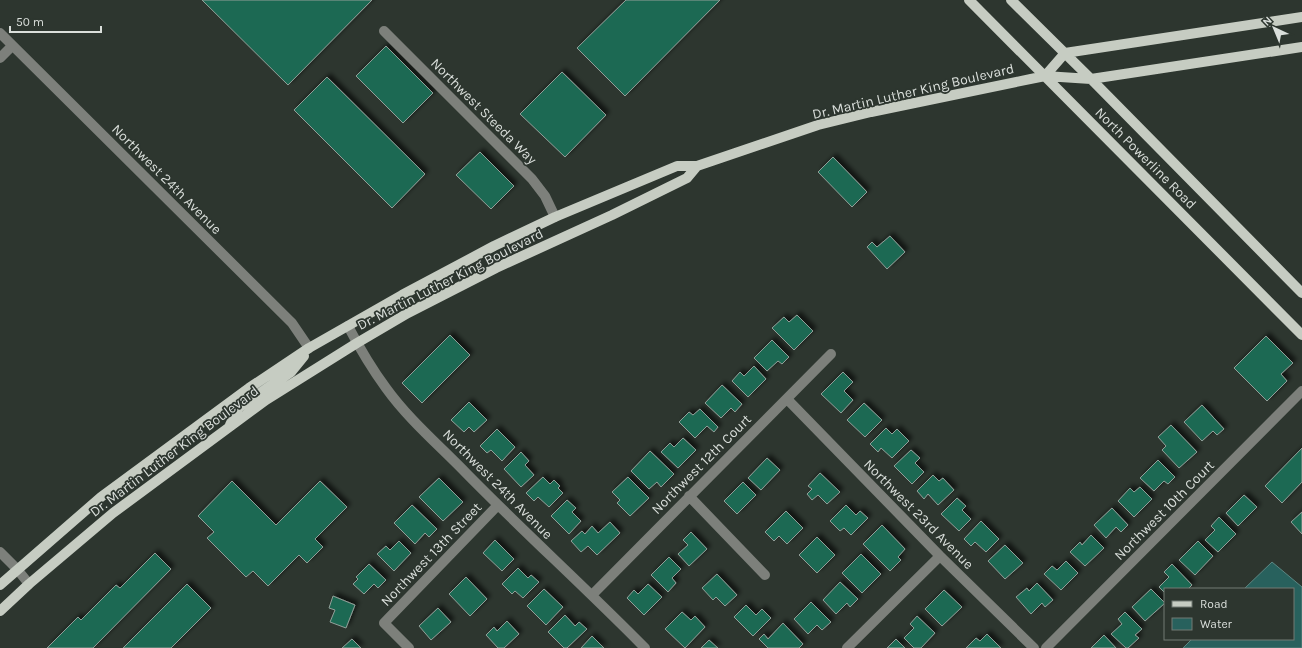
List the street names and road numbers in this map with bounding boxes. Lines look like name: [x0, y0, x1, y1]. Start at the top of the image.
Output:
street label: Northwest Steeda Way: [427, 55, 541, 168]
street label: Dr. Martin Luther King Boulevard: [811, 60, 1016, 123]
street label: North Powerline Road: [1091, 104, 1200, 213]
street label: Northwest 24th Avenue: [108, 121, 225, 238]
street label: Dr. Martin Luther King Boulevard: [354, 225, 546, 334]
street label: Dr. Martin Luther King Boulevard: [87, 382, 262, 520]
street label: Northwest 12th Court: [648, 411, 755, 518]
street label: Northwest 24th Avenue: [439, 426, 556, 543]
street label: Northwest 23rd Avenue: [860, 456, 977, 573]
street label: Northwest 10th Court: [1111, 457, 1218, 564]
street label: Northwest 13th Street: [377, 499, 485, 610]

